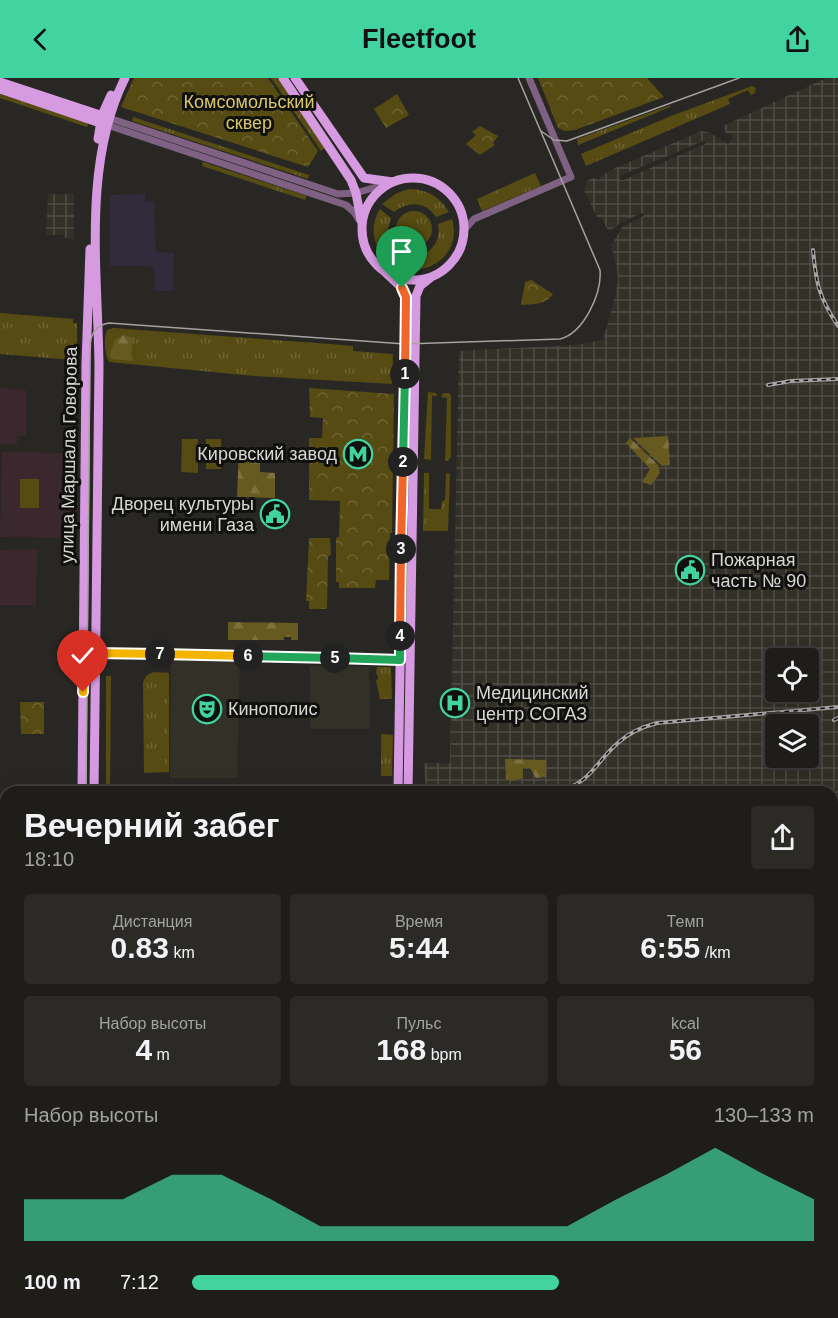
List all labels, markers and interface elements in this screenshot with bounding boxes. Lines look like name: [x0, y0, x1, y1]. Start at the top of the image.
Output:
icon: back: [24, 23, 57, 56]
icon: share: [781, 23, 814, 56]
text: Fleetfoot: [362, 24, 476, 54]
park label: Комсомольский сквер: [184, 92, 314, 133]
pin: [376, 226, 427, 288]
icon: arrive: [385, 235, 418, 268]
street label: улица Маршала Говорова: [57, 345, 81, 564]
pin: 1: [390, 359, 420, 389]
text: 1: [401, 365, 409, 382]
metro station icon: Кировский завод: [342, 438, 374, 470]
place label: Кировский завод: [197, 444, 337, 464]
pin: 2: [388, 447, 418, 477]
text: 2: [399, 453, 407, 470]
place label: Дворец культуры имени Газа: [112, 494, 255, 535]
public building icon: Дворец культуры имени Газа: [259, 498, 291, 530]
pin: 3: [386, 534, 416, 564]
text: 3: [397, 540, 405, 557]
place label: Пожарная часть № 90: [711, 550, 806, 591]
public building icon: Пожарная часть № 90: [674, 554, 706, 586]
pin: 4: [385, 621, 415, 651]
text: 4: [396, 627, 404, 644]
pin: [57, 630, 108, 692]
icon: check: [66, 639, 99, 672]
pin: 7: [145, 639, 175, 669]
pin: 6: [233, 641, 263, 671]
pin: 5: [320, 643, 350, 673]
text: 7: [156, 645, 164, 662]
text: 6: [244, 647, 252, 664]
map controls: [765, 648, 819, 768]
button: locate: [765, 648, 819, 702]
text: 5: [331, 649, 339, 666]
place label: Медицинский центр СОГАЗ: [476, 683, 589, 724]
hospital icon: Медицинский центр СОГАЗ: [439, 687, 471, 719]
theatre icon: Кинополис: [191, 693, 223, 725]
place label: Кинополис: [228, 699, 317, 719]
button: layers: [765, 714, 819, 768]
button: share: [751, 806, 814, 869]
text: Вечерний забег: [24, 807, 280, 844]
text: 18:10: [24, 848, 74, 870]
text: Дистанция: [113, 913, 192, 930]
text: Время: [395, 913, 443, 930]
text: Темп: [667, 913, 704, 930]
text: 0.83: [111, 931, 169, 964]
text: 5:44: [389, 931, 449, 964]
text: 6:55: [640, 931, 700, 964]
text: km: [169, 944, 195, 961]
text: /km: [700, 944, 730, 961]
text: Набор высоты: [99, 1015, 206, 1032]
text: Пульс: [397, 1015, 441, 1032]
text: kcal: [671, 1015, 700, 1032]
text: 4: [135, 1033, 152, 1066]
text: 168: [376, 1033, 426, 1066]
text: 56: [669, 1033, 702, 1066]
text: m: [152, 1046, 170, 1063]
text: bpm: [426, 1046, 462, 1063]
text: Набор высоты: [24, 1104, 158, 1126]
text: 130–133 m: [714, 1104, 814, 1126]
text: 100 m: [24, 1271, 81, 1293]
text: 7:12: [120, 1271, 159, 1293]

